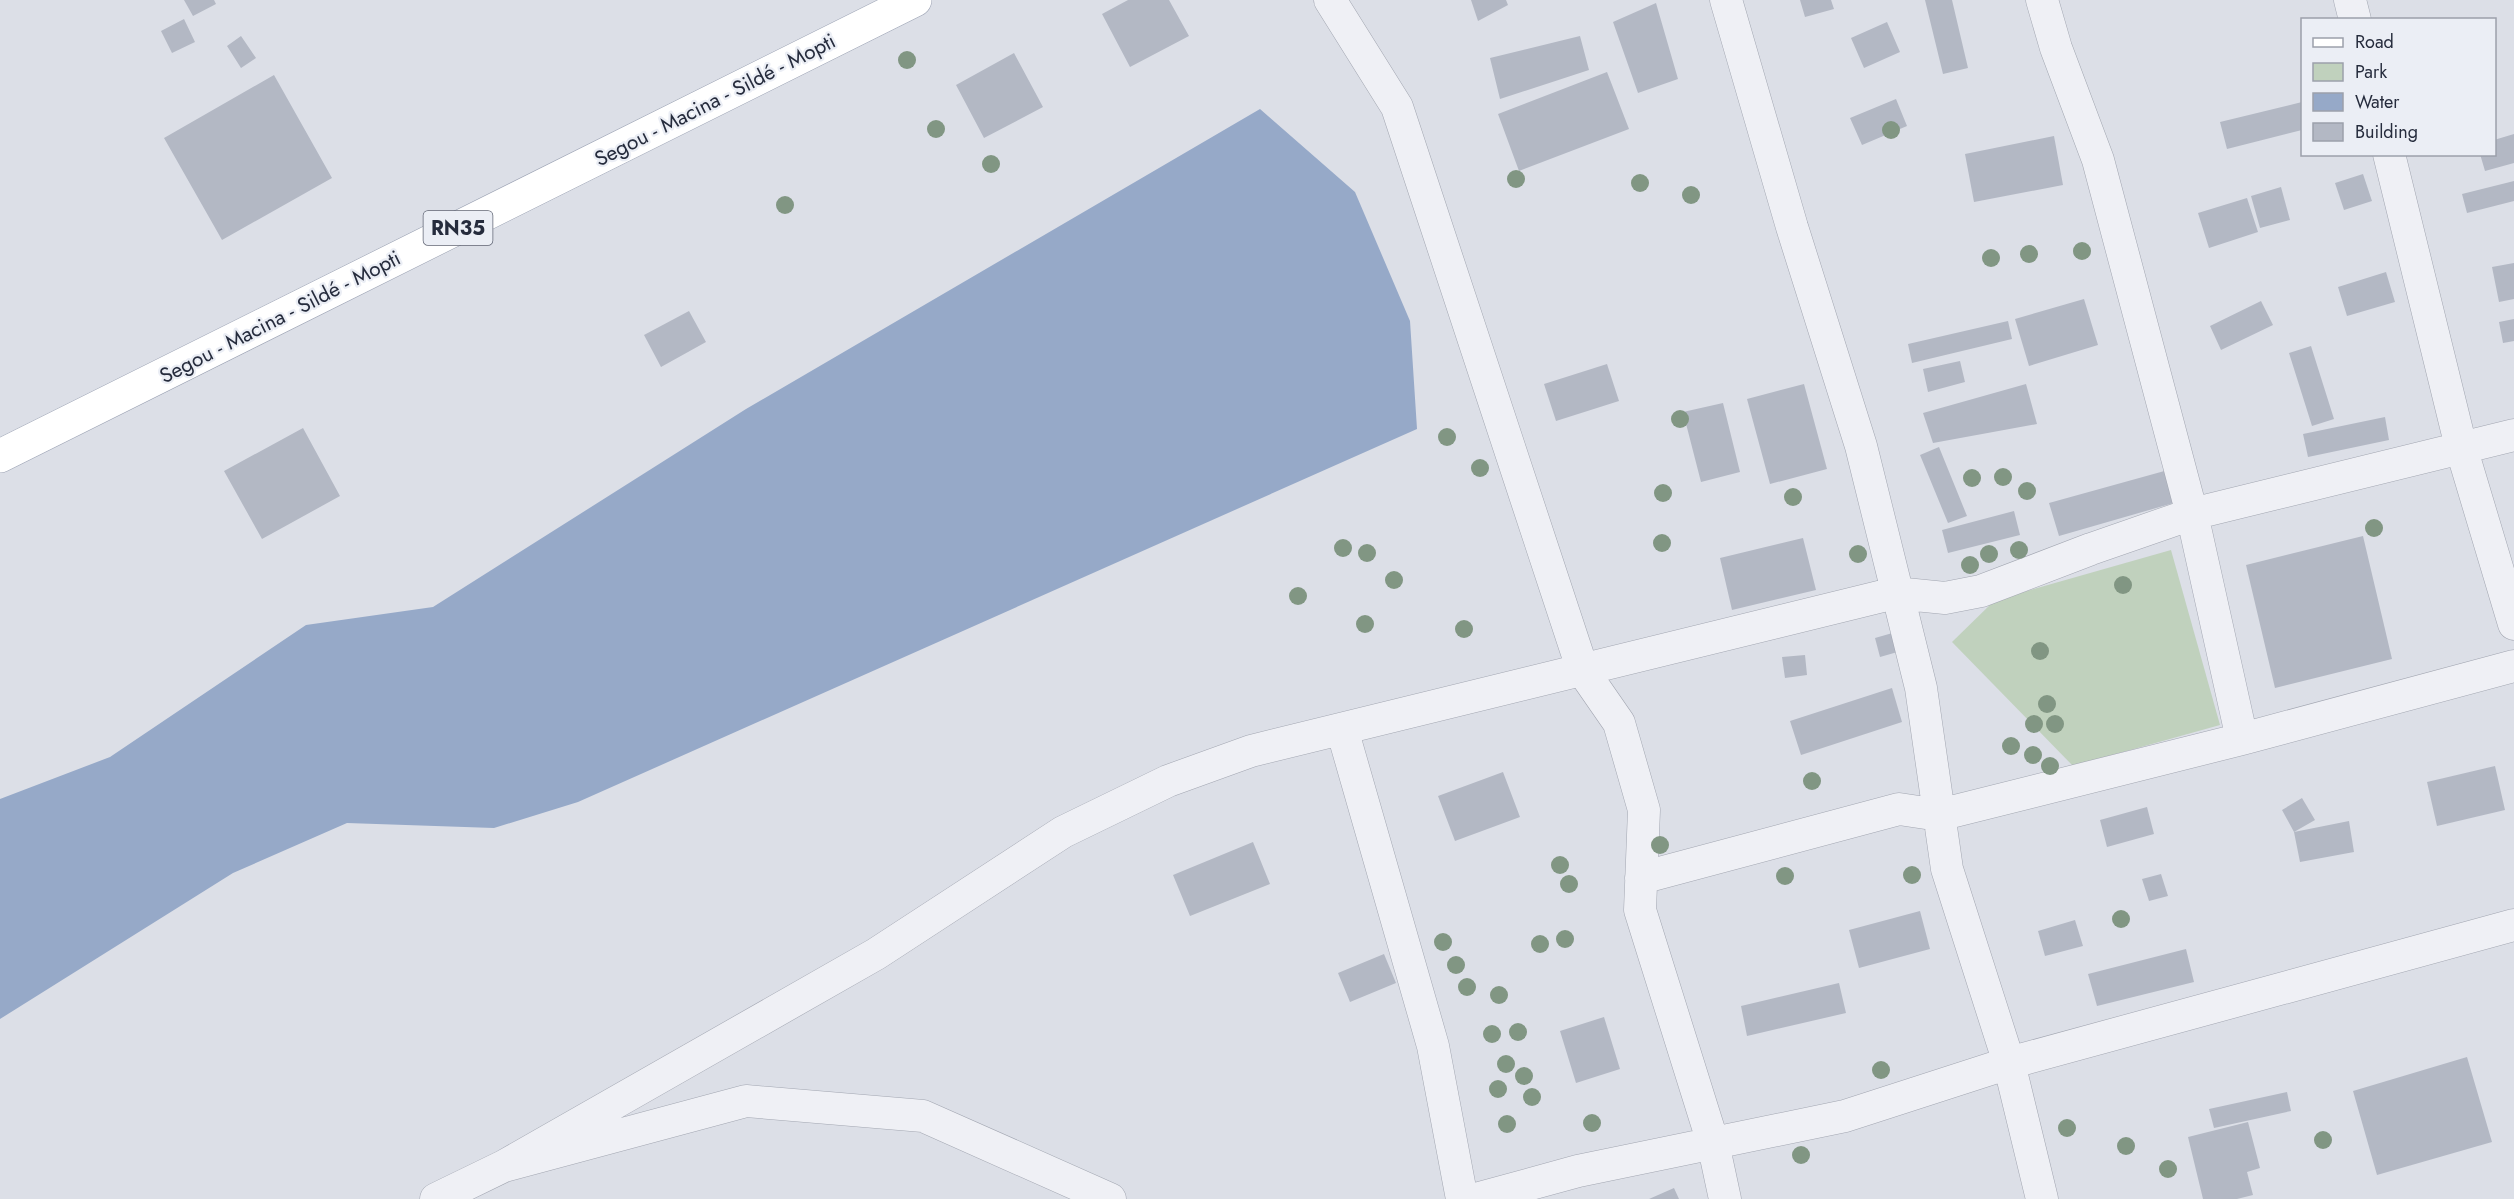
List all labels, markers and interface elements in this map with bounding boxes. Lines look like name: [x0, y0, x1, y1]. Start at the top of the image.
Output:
legend: [2301, 18, 2496, 156]
street label: Segou - Macina - Sildé - Mopti: [589, 26, 841, 174]
text: Road: [2355, 29, 2394, 55]
text: Park: [2355, 59, 2387, 85]
text: Water: [2355, 89, 2400, 115]
text: Building: [2355, 119, 2418, 145]
road number: RN35: [424, 211, 492, 245]
street label: Segou - Macina - Sildé - Mopti: [154, 243, 406, 391]

